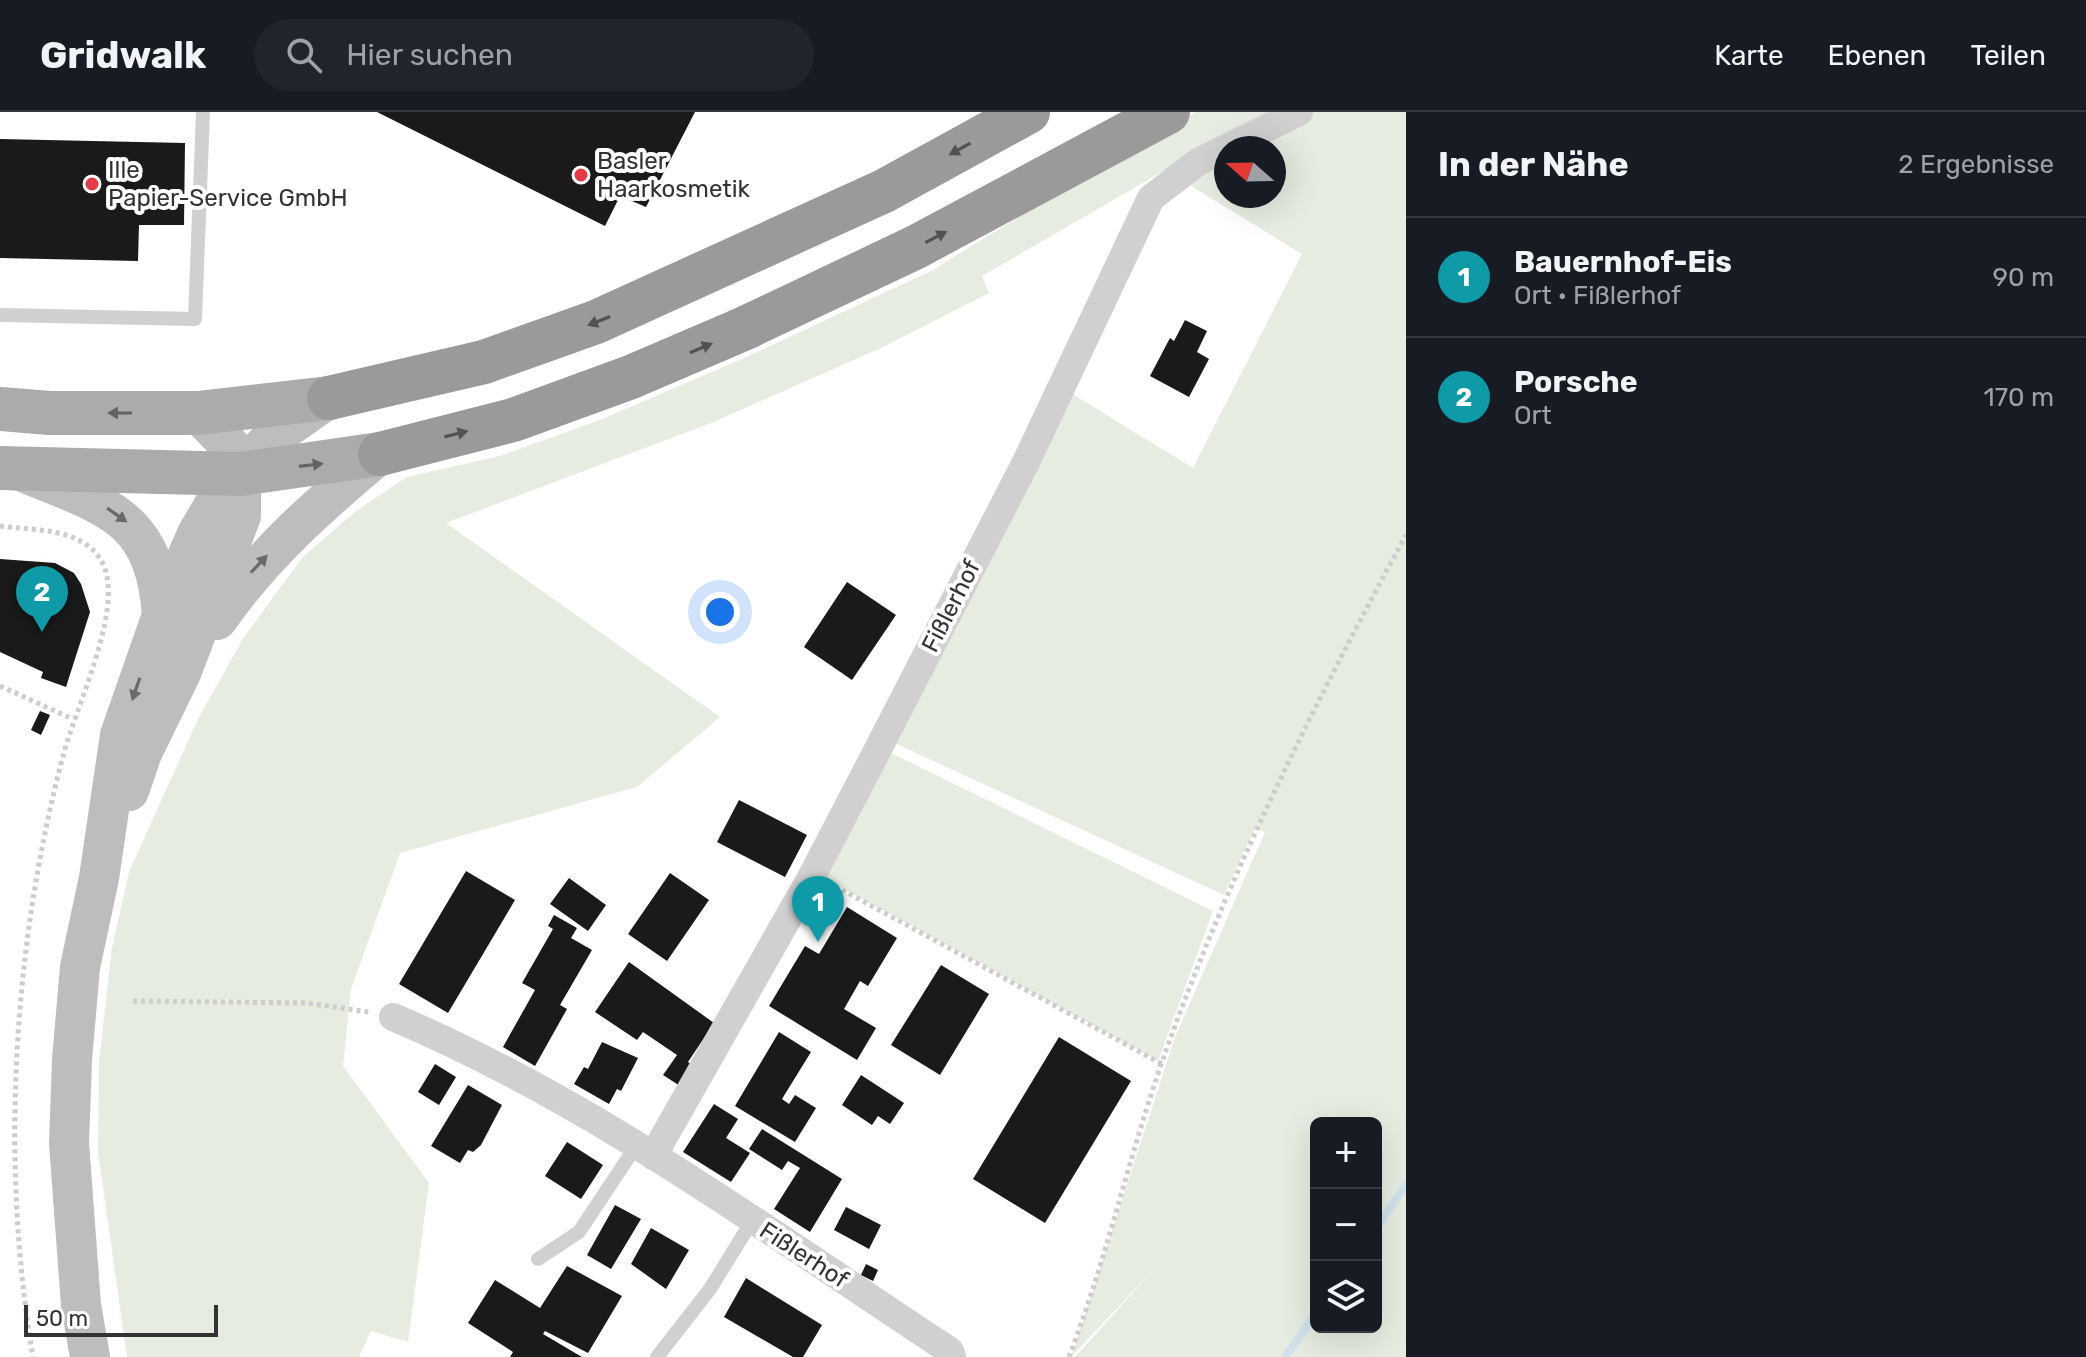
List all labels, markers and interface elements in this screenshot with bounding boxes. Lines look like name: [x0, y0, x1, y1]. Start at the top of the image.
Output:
search box: [254, 19, 814, 91]
text: Gridwalk: [40, 32, 206, 78]
icon: search: [282, 33, 326, 77]
text: Hier suchen: [346, 37, 513, 73]
text: Karte: [1714, 39, 1784, 72]
text: Ebenen: [1828, 39, 1927, 72]
text: Teilen: [1971, 39, 2046, 72]
north arrow: [1214, 136, 1286, 208]
one-way arrow: [949, 142, 971, 156]
text: In der Nähe: [1438, 144, 1629, 185]
place label: Basler Haarkosmetik: [597, 147, 750, 203]
text: 2 Ergebnisse: [1898, 149, 2054, 180]
place label: Ille Papier-Service GmbH: [108, 156, 348, 212]
marker: Basler Haarkosmetik: [572, 166, 590, 184]
marker: Ille Papier-Service GmbH: [83, 175, 101, 193]
one-way arrow: [924, 230, 947, 243]
text: Bauernhof-Eis: [1514, 244, 1732, 280]
text: 1: [1458, 262, 1470, 293]
text: 90 m: [1993, 262, 2054, 293]
text: Ort · Fißlerhof: [1514, 280, 1681, 311]
one-way arrow: [587, 314, 611, 327]
one-way arrow: [689, 341, 712, 354]
text: Porsche: [1514, 364, 1638, 400]
text: 2: [1456, 382, 1472, 413]
text: 170 m: [1984, 382, 2054, 413]
text: Ort: [1514, 400, 1552, 431]
one-way arrow: [107, 407, 132, 419]
one-way arrow: [443, 428, 468, 440]
one-way arrow: [299, 458, 324, 471]
one-way arrow: [106, 507, 128, 523]
street label: Fißlerhof: [916, 554, 986, 657]
one-way arrow: [249, 555, 267, 574]
pin: 2: [16, 566, 68, 632]
your location: [700, 592, 740, 632]
one-way arrow: [130, 677, 142, 701]
pin: 1: [792, 876, 844, 942]
map controls: [1310, 1117, 1382, 1333]
button: +: [1310, 1117, 1382, 1189]
button: −: [1310, 1189, 1382, 1261]
street label: Fißlerhof: [755, 1216, 854, 1294]
button: layers: [1310, 1261, 1382, 1333]
scale bar: [24, 1301, 218, 1337]
text: 50 m: [36, 1305, 88, 1332]

